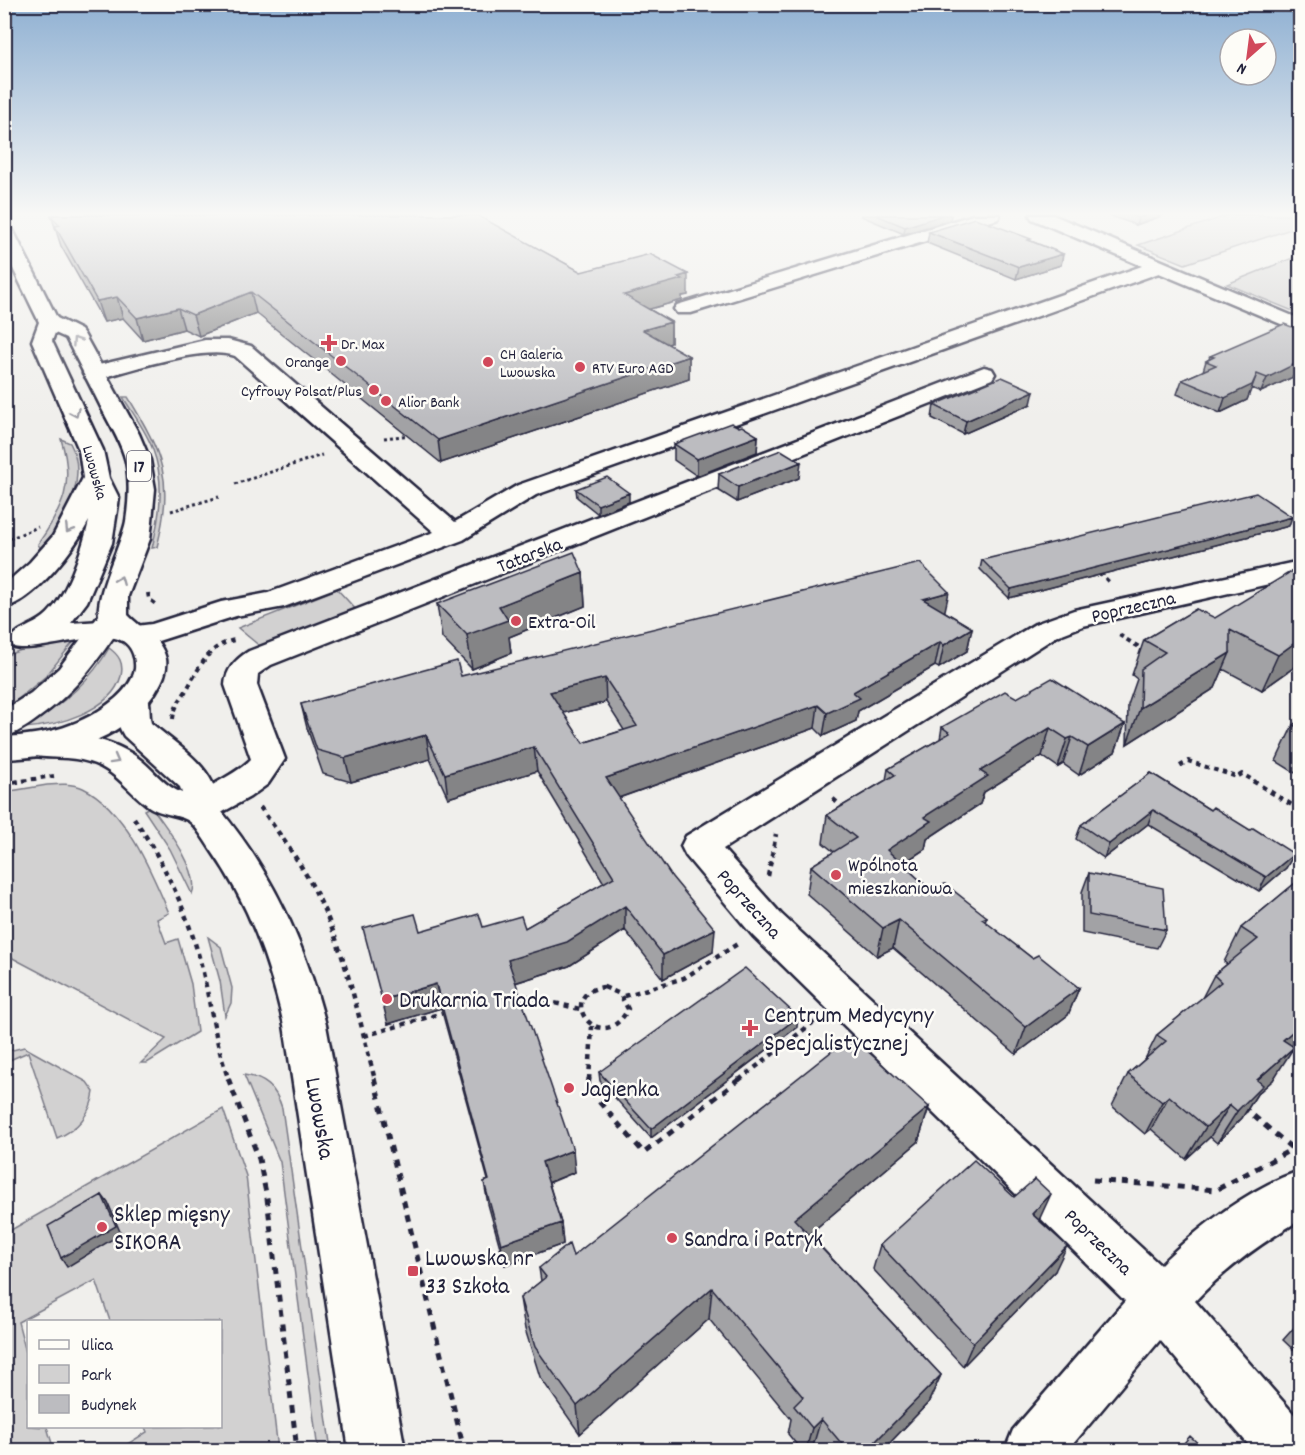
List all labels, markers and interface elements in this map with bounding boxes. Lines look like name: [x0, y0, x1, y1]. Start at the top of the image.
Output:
north arrow: [1218, 27, 1278, 87]
text: N: [1233, 56, 1251, 80]
place label: Dr. Max: [341, 334, 384, 357]
one-way arrow: [72, 336, 83, 347]
marker: Dr. Max: [322, 336, 336, 350]
place label: CH Galeria Lwowska: [500, 344, 563, 385]
place label: Orange: [285, 352, 329, 375]
marker: Orange: [334, 354, 348, 368]
marker: CH Galeria Lwowska: [481, 355, 495, 369]
place label: RTV Euro AGD: [592, 358, 674, 381]
marker: RTV Euro AGD: [573, 360, 587, 374]
place label: Cyfrowy Polsat/Plus: [241, 381, 362, 404]
marker: Cyfrowy Polsat/Plus: [367, 383, 381, 397]
place label: Alior Bank: [398, 392, 459, 415]
marker: Alior Bank: [379, 394, 393, 408]
one-way arrow: [68, 407, 80, 418]
street label: Lwowska: [75, 443, 112, 503]
road number: 17: [127, 451, 151, 481]
one-way arrow: [65, 523, 77, 533]
street label: Tatarska: [494, 531, 567, 582]
one-way arrow: [113, 575, 126, 585]
street label: Poprzeczna: [1089, 586, 1179, 632]
place label: Extra-Oil: [528, 610, 596, 638]
marker: Extra-Oil: [509, 614, 523, 628]
one-way arrow: [109, 753, 119, 764]
place label: Wpólnota mieszkaniowa: [848, 853, 952, 904]
street label: Poprzeczna: [709, 864, 787, 947]
marker: Wpólnota mieszkaniowa: [829, 868, 843, 882]
place label: Drukarnia Triada: [399, 985, 550, 1019]
marker: Drukarnia Triada: [380, 992, 394, 1006]
place label: Centrum Medycyny Specjalistycznej: [764, 1000, 935, 1062]
marker: Centrum Medycyny Specjalistycznej: [741, 1019, 759, 1037]
place label: Jagienka: [581, 1074, 659, 1108]
street label: Lwowska: [294, 1075, 342, 1163]
marker: Jagienka: [562, 1081, 576, 1095]
place label: Sklep mięsny SIKORA: [114, 1199, 231, 1261]
street label: Poprzeczna: [1057, 1203, 1138, 1283]
marker: Sklep mięsny SIKORA: [95, 1220, 109, 1234]
place label: Sandra i Patryk: [684, 1224, 823, 1258]
marker: Sandra i Patryk: [665, 1231, 679, 1245]
place label: Lwowska nr 33 Szkoła: [425, 1243, 533, 1305]
marker: Lwowska nr 33 Szkoła: [406, 1264, 420, 1278]
legend: [27, 1320, 222, 1428]
text: Ulica: [81, 1334, 113, 1359]
text: Park: [81, 1364, 112, 1389]
text: Budynek: [81, 1394, 137, 1419]

